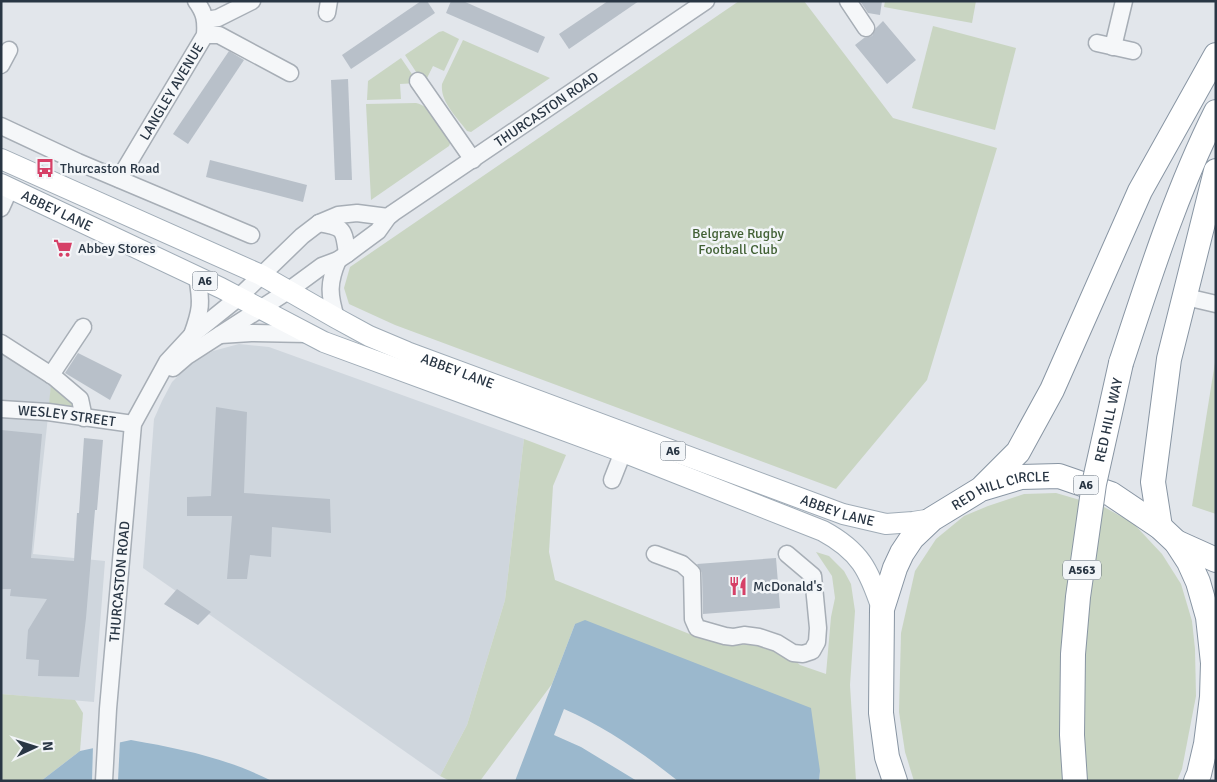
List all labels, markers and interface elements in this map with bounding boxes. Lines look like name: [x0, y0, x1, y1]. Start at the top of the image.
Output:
street label: LANGLEY AVENUE: [136, 40, 207, 143]
street label: THURCASTON ROAD: [491, 68, 601, 150]
bus stop icon: Thurcaston Road: [34, 157, 56, 179]
place label: Thurcaston Road: [60, 160, 160, 177]
street label: ABBEY LANE: [19, 186, 95, 235]
park label: Belgrave Rugby Football Club: [692, 225, 785, 258]
supermarket icon: Abbey Stores: [52, 237, 74, 259]
place label: Abbey Stores: [78, 240, 156, 257]
road number: A6: [192, 272, 218, 290]
street label: ABBEY LANE: [419, 349, 497, 392]
street label: RED HILL WAY: [1091, 376, 1126, 464]
street label: WESLEY STREET: [17, 402, 117, 430]
road number: A6: [660, 442, 686, 461]
street label: RED HILL CIRCLE: [948, 468, 1050, 514]
road number: A6: [1074, 476, 1098, 494]
street label: ABBEY LANE: [798, 491, 876, 530]
street label: THURCASTON ROAD: [105, 520, 133, 643]
road number: A563: [1063, 560, 1101, 580]
restaurant icon: McDonald's: [727, 575, 749, 597]
place label: McDonald's: [753, 578, 822, 595]
north arrow: [10, 722, 60, 772]
text: N: [39, 741, 56, 752]

